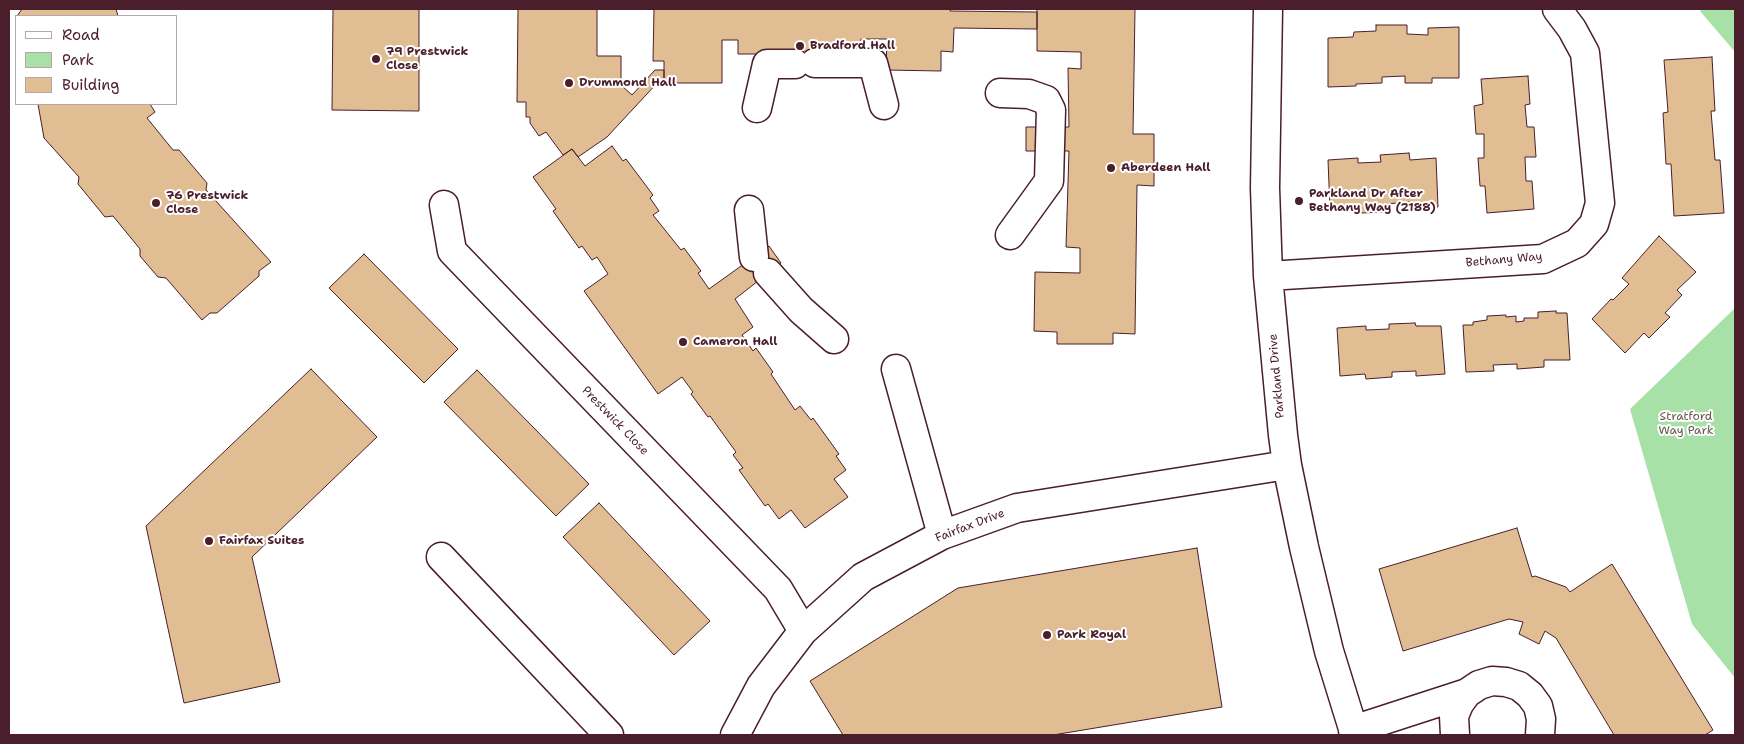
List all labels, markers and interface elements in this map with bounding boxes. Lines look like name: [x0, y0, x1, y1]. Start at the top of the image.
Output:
legend: [15, 15, 178, 105]
text: Road: [62, 25, 100, 45]
place label: Bradford Hall: [810, 39, 895, 53]
marker: Bradford Hall: [794, 40, 806, 52]
place label: 79 Prestwick Close: [386, 45, 468, 73]
text: Park: [62, 50, 94, 70]
marker: 79 Prestwick Close: [370, 53, 382, 65]
text: Building: [62, 75, 119, 95]
place label: Drummond Hall: [579, 76, 676, 90]
marker: Drummond Hall: [563, 77, 575, 89]
place label: Aberdeen Hall: [1121, 161, 1210, 175]
marker: Aberdeen Hall: [1105, 162, 1117, 174]
place label: Parkland Dr After Bethany Way (2188): [1309, 187, 1436, 215]
place label: 76 Prestwick Close: [166, 189, 248, 217]
marker: Parkland Dr After Bethany Way (2188): [1293, 195, 1305, 207]
marker: 76 Prestwick Close: [150, 197, 162, 209]
street label: Bethany Way: [1465, 249, 1543, 271]
street label: Parkland Drive: [1266, 333, 1288, 419]
place label: Cameron Hall: [693, 335, 777, 349]
marker: Cameron Hall: [677, 336, 689, 348]
street label: Prestwick Close: [579, 384, 651, 458]
park label: Stratford Way Park: [1658, 410, 1714, 438]
street label: Fairfax Drive: [933, 506, 1007, 546]
place label: Fairfax Suites: [219, 534, 304, 548]
marker: Fairfax Suites: [203, 535, 215, 547]
place label: Park Royal: [1057, 628, 1126, 642]
marker: Park Royal: [1041, 629, 1053, 641]

